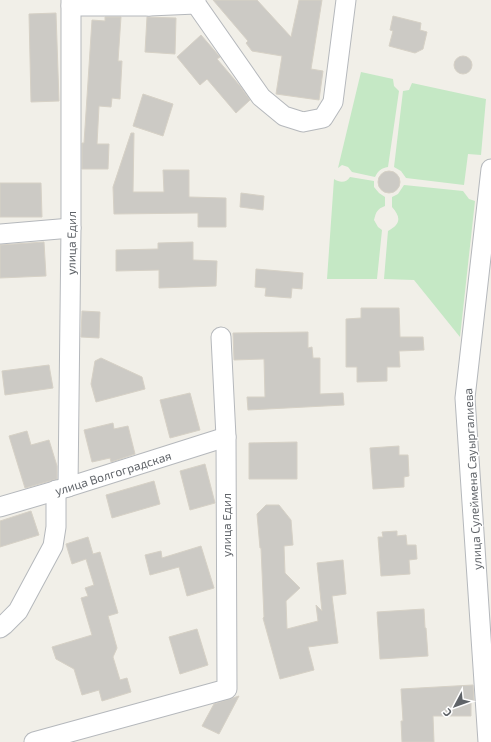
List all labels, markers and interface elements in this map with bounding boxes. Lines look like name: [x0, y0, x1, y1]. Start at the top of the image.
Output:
street label: улица Едил: [63, 211, 79, 275]
street label: улица Сулеймена Сауыргалиева: [460, 388, 485, 570]
street label: улица Волгоградская: [53, 448, 173, 498]
street label: улица Едил: [219, 493, 234, 557]
north arrow: [435, 686, 475, 726]
text: С: [440, 706, 454, 720]

